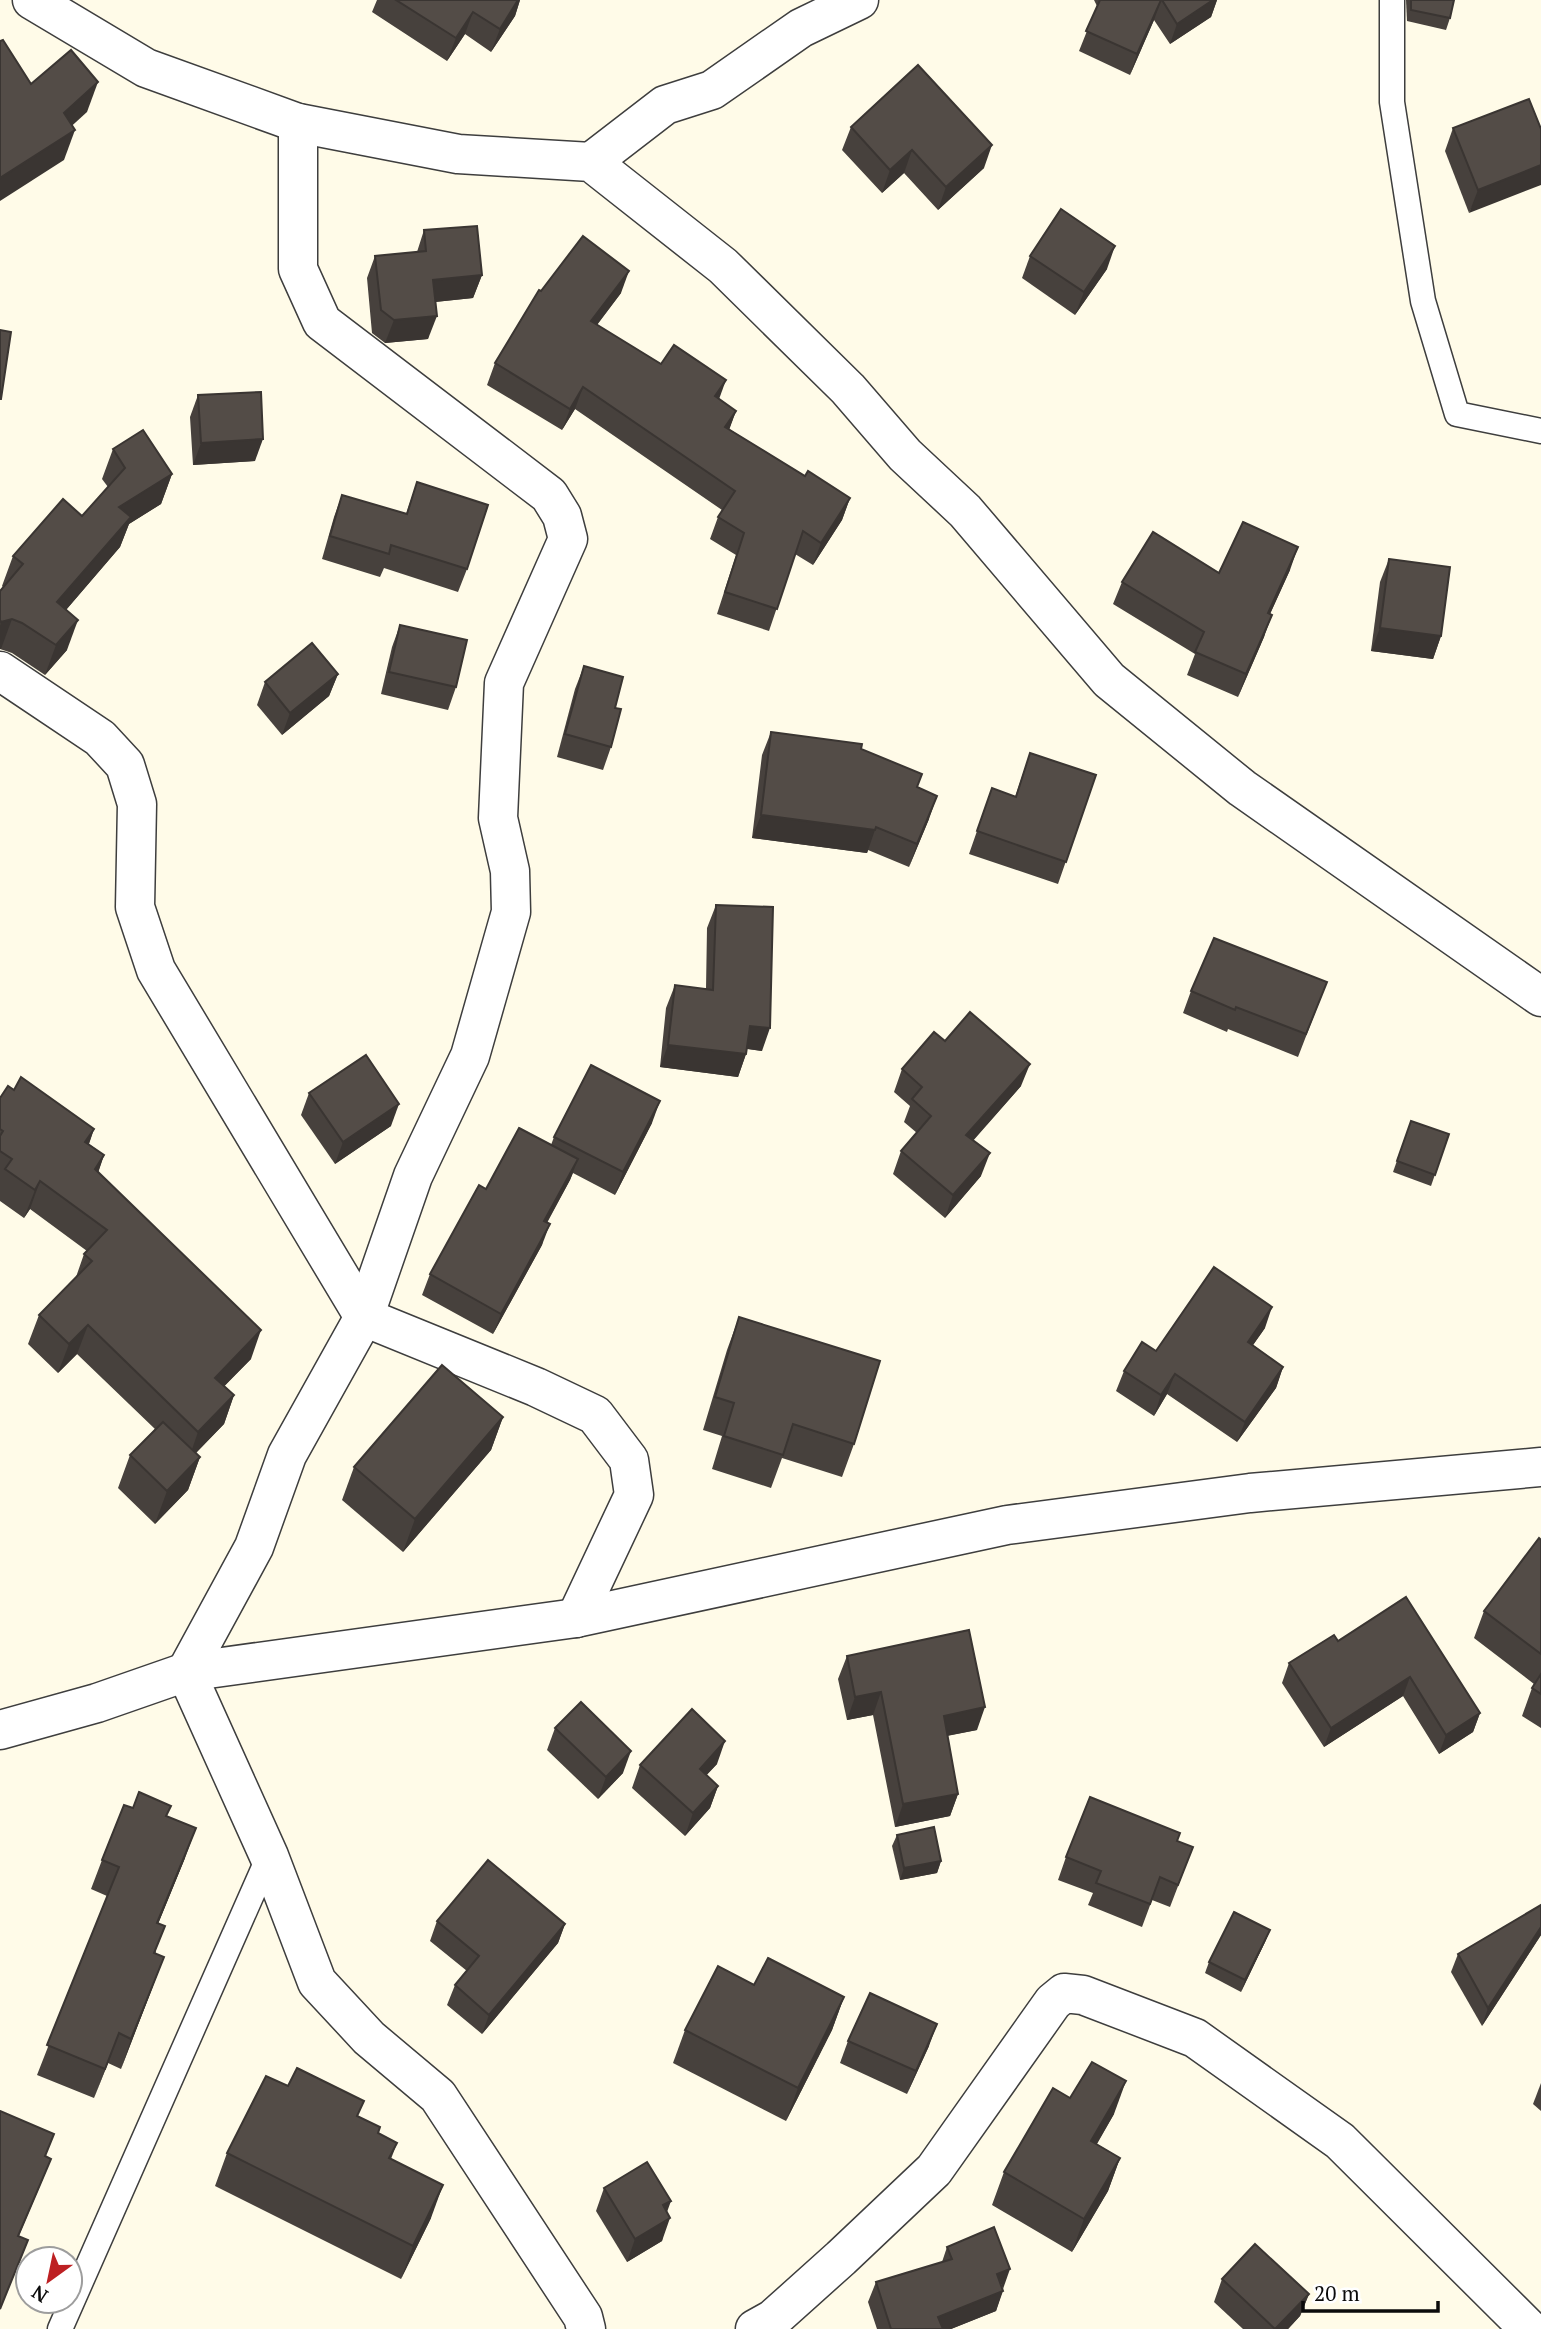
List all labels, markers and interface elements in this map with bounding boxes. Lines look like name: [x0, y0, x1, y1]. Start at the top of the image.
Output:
north arrow: [14, 2245, 84, 2315]
scale bar: [1303, 2270, 1438, 2314]
text: 20 m: [1314, 2279, 1360, 2307]
text: N: [26, 2280, 52, 2309]

